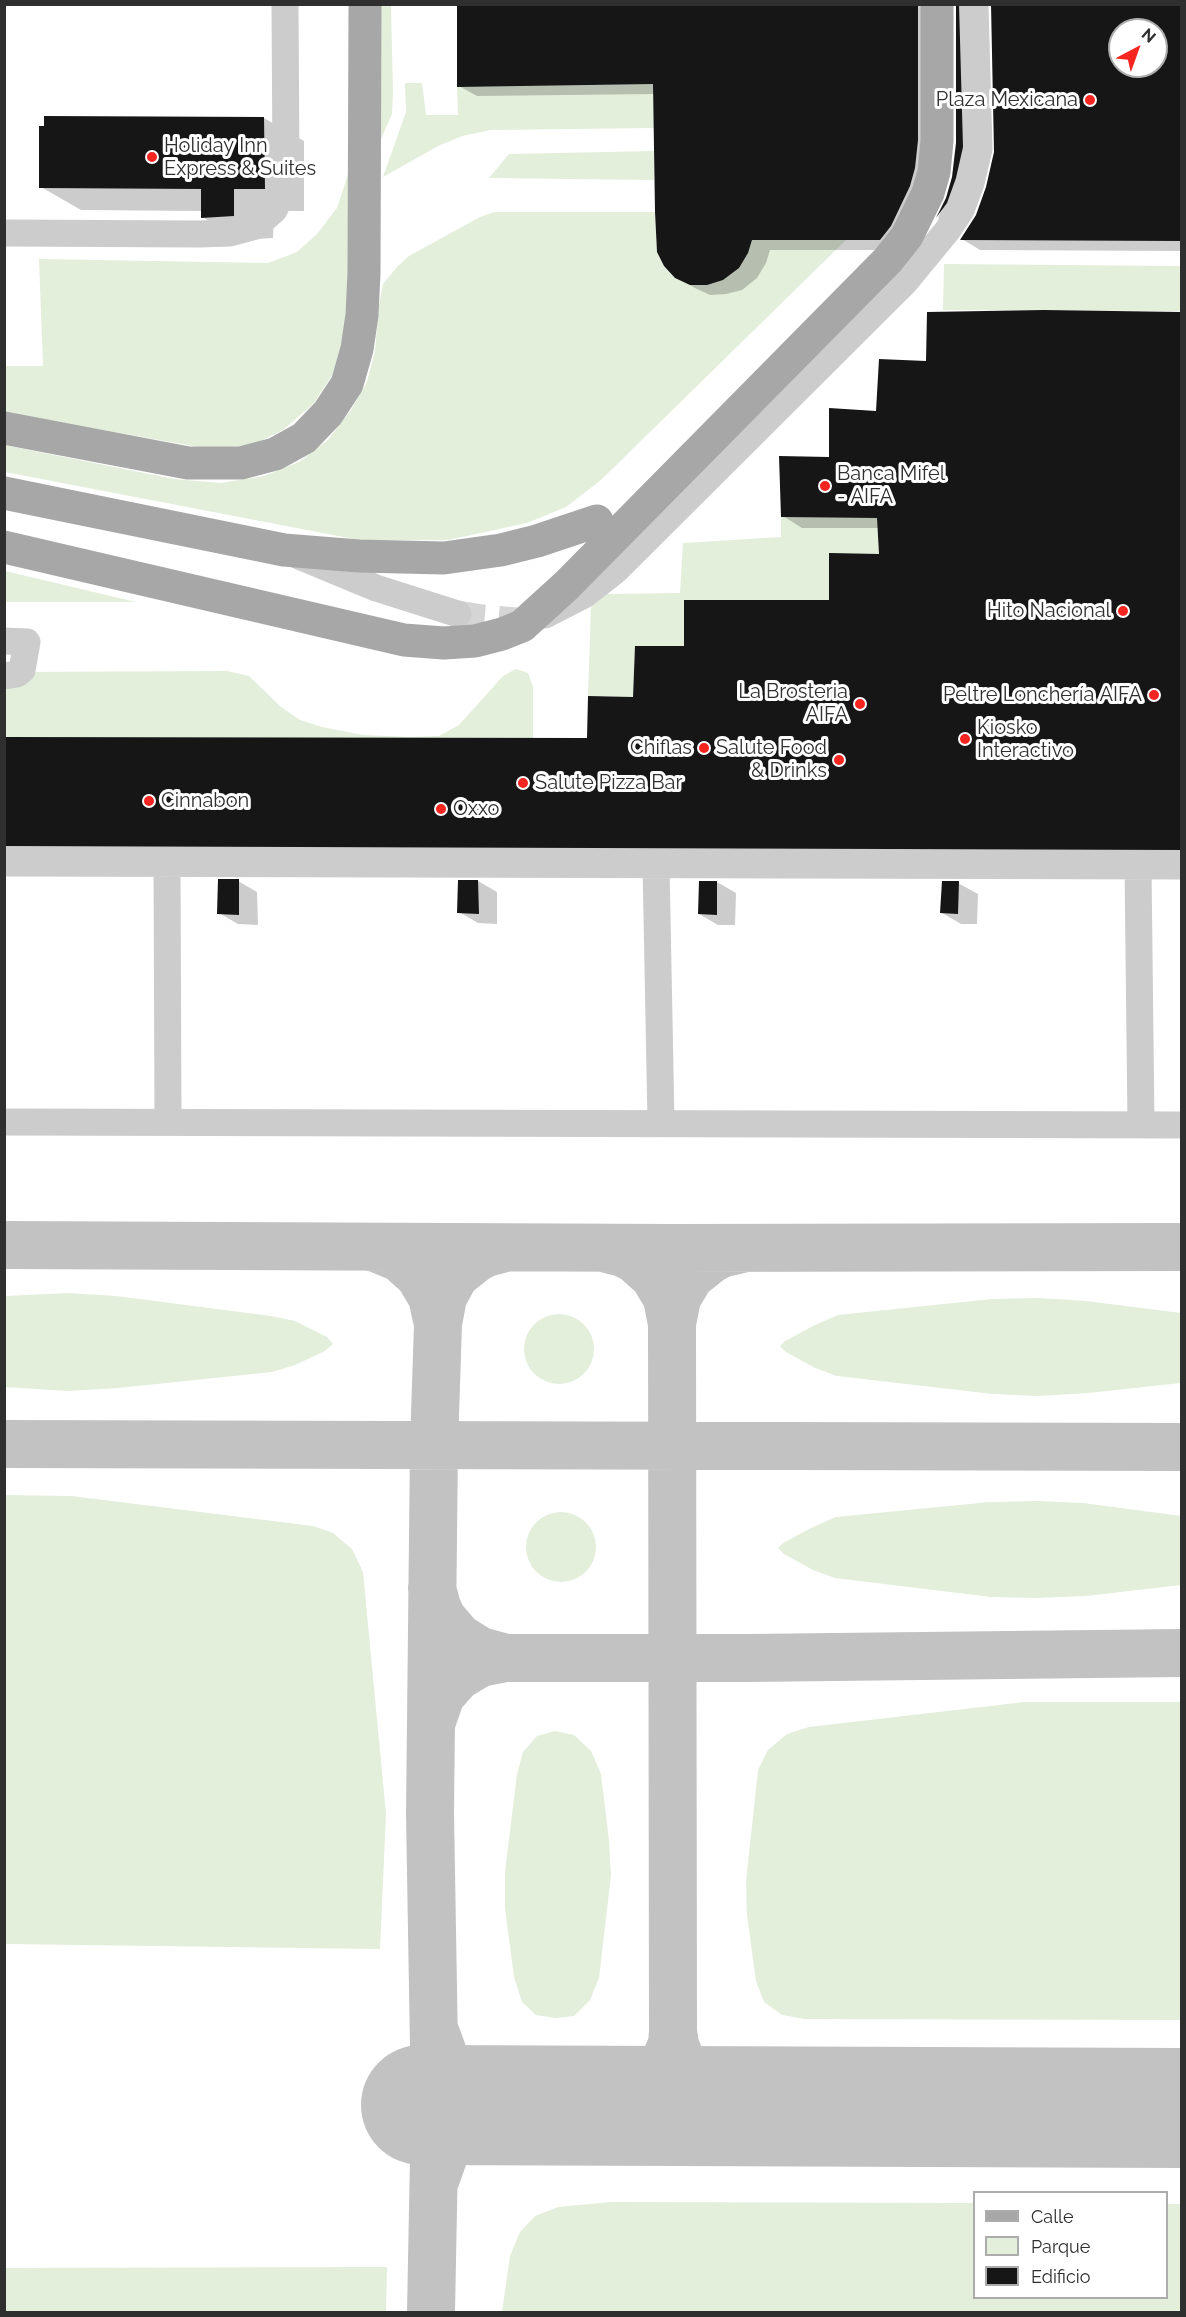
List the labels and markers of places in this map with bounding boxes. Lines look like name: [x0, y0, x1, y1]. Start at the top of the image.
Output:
place label: Plaza Mexicana: [936, 88, 1078, 112]
marker: Plaza Mexicana: [1083, 93, 1097, 107]
place label: Holiday Inn Express & Suites: [164, 134, 316, 181]
marker: Holiday Inn Express & Suites: [145, 150, 159, 164]
place label: Banca Mifel - AIFA: [837, 462, 945, 509]
marker: Banca Mifel - AIFA: [818, 479, 832, 493]
place label: Hito Nacional: [987, 599, 1111, 623]
marker: Hito Nacional: [1116, 604, 1130, 618]
place label: La Brosteria AIFA: [738, 680, 848, 727]
place label: Peltre Lonchería AIFA: [943, 683, 1142, 707]
marker: Peltre Lonchería AIFA: [1147, 688, 1161, 702]
marker: La Brosteria AIFA: [853, 697, 867, 711]
place label: Kiosko Interactivo: [977, 716, 1074, 763]
marker: Kiosko Interactivo: [958, 732, 972, 746]
place label: Chiflas: [630, 736, 692, 760]
place label: Salute Food & Drinks: [716, 736, 827, 783]
marker: Chiflas: [697, 741, 711, 755]
marker: Salute Food & Drinks: [832, 753, 846, 767]
place label: Salute Pizza Bar: [535, 771, 682, 795]
marker: Salute Pizza Bar: [516, 776, 530, 790]
place label: Cinnabon: [161, 789, 249, 813]
marker: Cinnabon: [142, 794, 156, 808]
place label: Oxxo: [453, 797, 499, 821]
marker: Oxxo: [434, 802, 448, 816]

